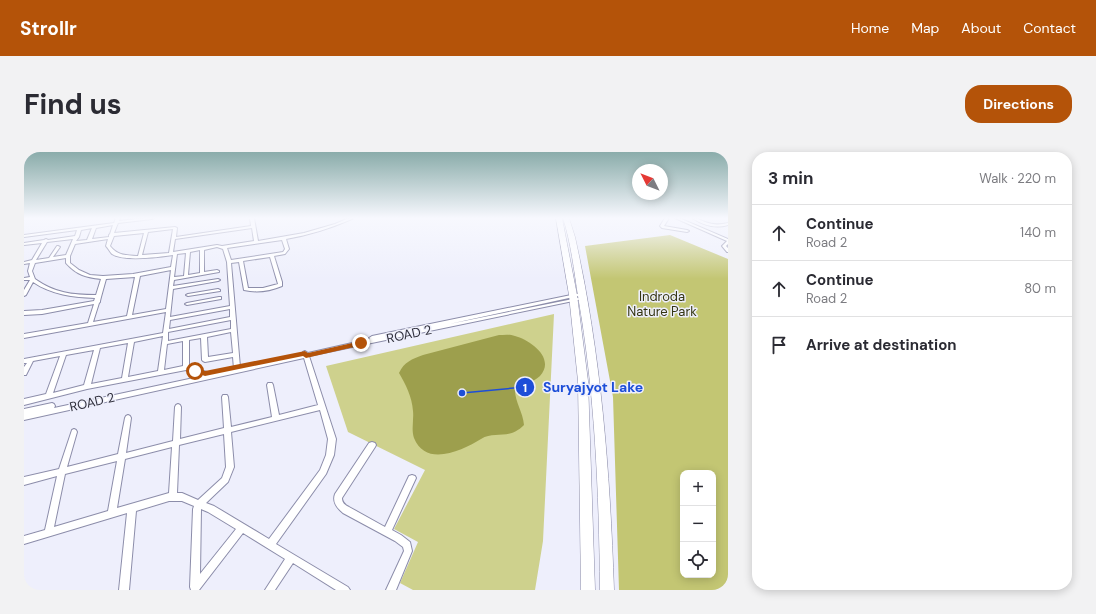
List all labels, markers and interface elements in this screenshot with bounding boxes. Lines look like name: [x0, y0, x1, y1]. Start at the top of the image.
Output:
text: Strollr: [20, 16, 77, 41]
text: Home: [851, 19, 889, 37]
text: Map: [911, 19, 939, 37]
text: About: [961, 19, 1001, 37]
text: Contact: [1023, 19, 1076, 37]
button: Directions: [965, 85, 1072, 123]
text: Find us: [24, 86, 122, 123]
north arrow: [632, 164, 668, 200]
text: 3 min: [768, 167, 813, 189]
text: Walk · 220 m: [979, 170, 1056, 187]
text: Continue: [806, 214, 874, 234]
icon: ahead: [768, 222, 790, 244]
text: 140 m: [1020, 224, 1056, 241]
text: Road 2: [806, 234, 847, 251]
text: Continue: [806, 270, 874, 290]
icon: ahead: [768, 278, 790, 300]
text: 80 m: [1024, 280, 1056, 297]
park label: Indroda Nature Park: [627, 288, 697, 320]
text: Road 2: [806, 290, 847, 307]
street label: ROAD 2: [385, 321, 433, 347]
route end: [352, 334, 370, 352]
icon: arrive: [768, 334, 790, 356]
text: Arrive at destination: [806, 335, 957, 355]
route start: [186, 362, 204, 380]
callout: Suryajyot Lake: [515, 374, 651, 400]
text: Suryajyot Lake: [543, 378, 643, 396]
text: 1: [523, 380, 527, 396]
street label: ROAD 2: [68, 389, 116, 415]
map controls: [680, 470, 716, 578]
button: +: [680, 470, 716, 506]
button: −: [680, 506, 716, 542]
button: locate: [680, 542, 716, 578]

